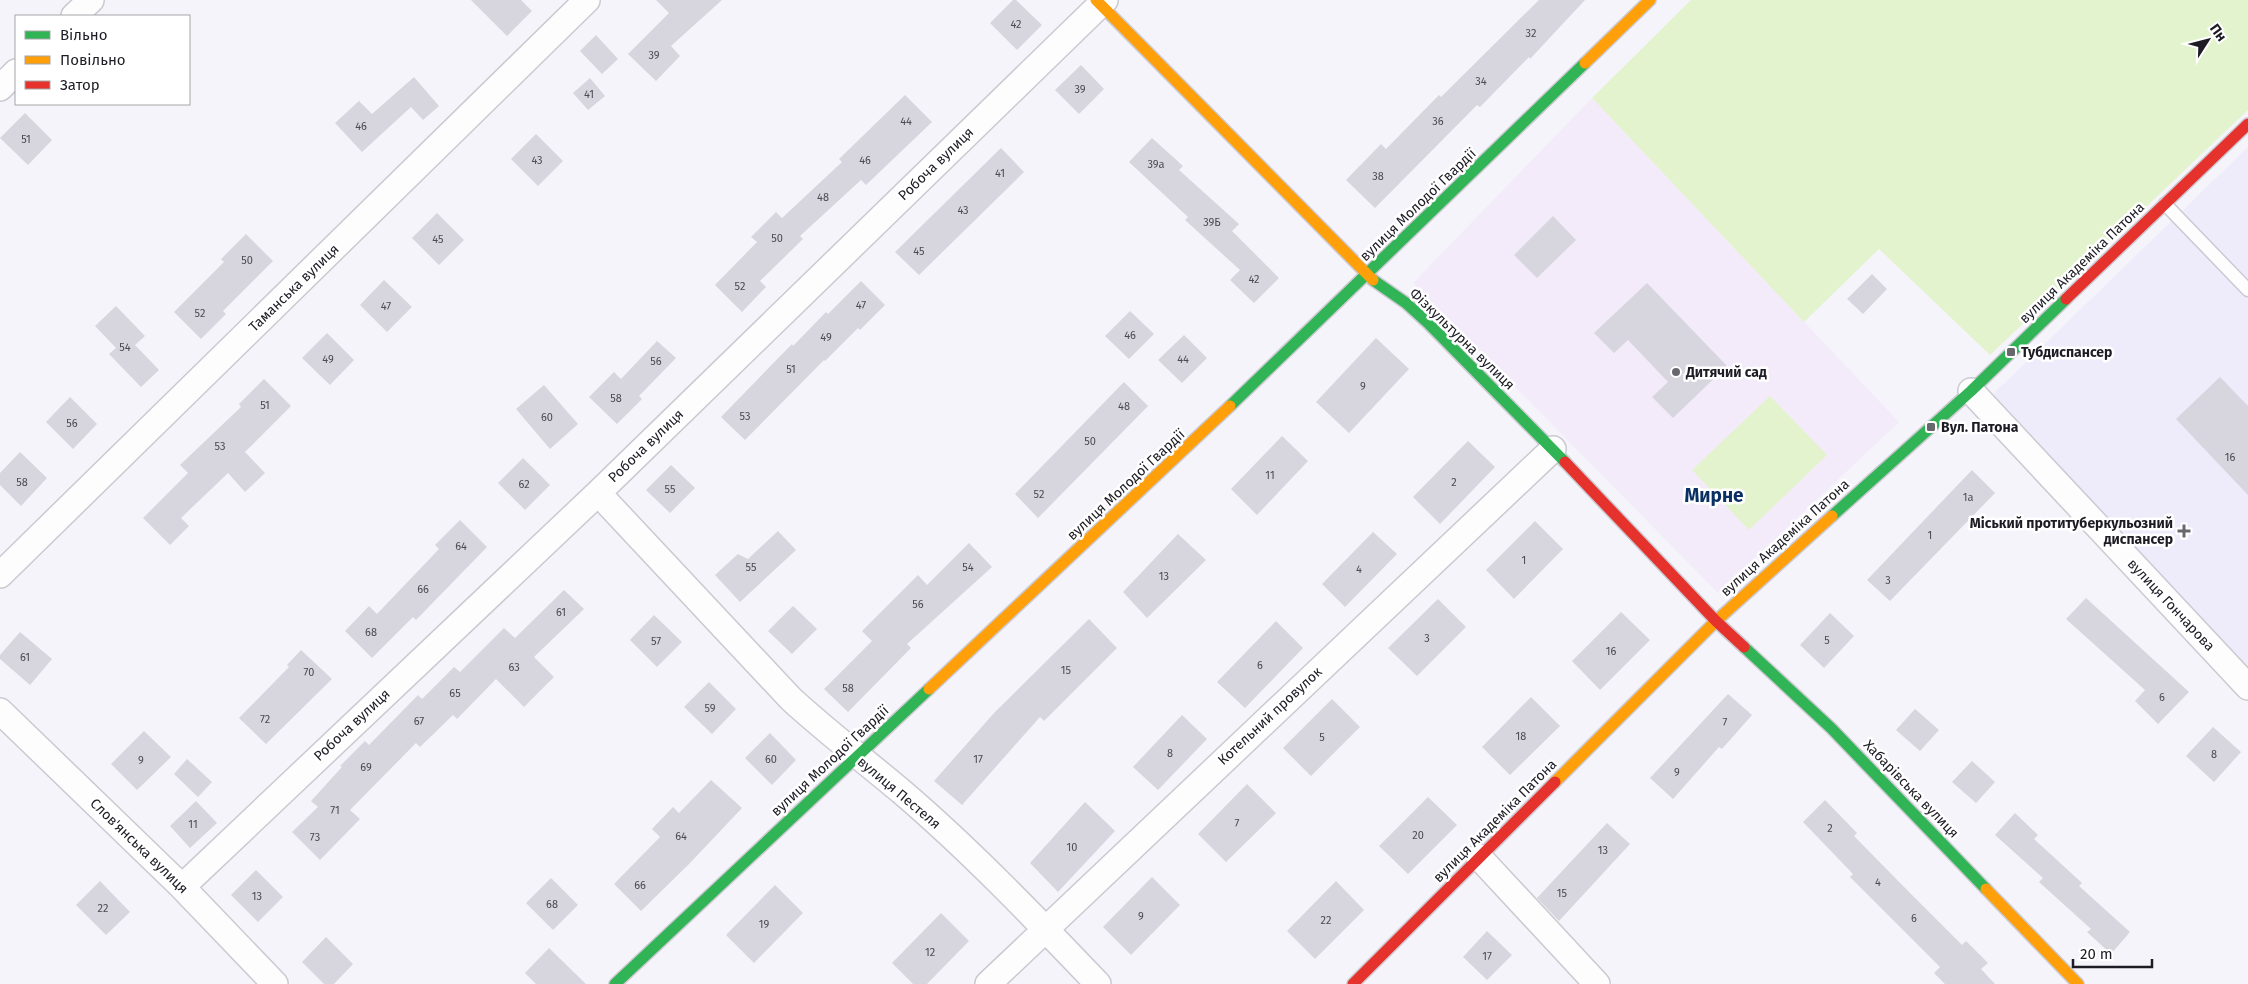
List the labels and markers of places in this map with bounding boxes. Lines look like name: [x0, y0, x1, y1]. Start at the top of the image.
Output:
place label: Тубдиспансер: [2021, 344, 2112, 361]
marker: Тубдиспансер: [2005, 346, 2017, 358]
place label: Дитячий сад: [1685, 364, 1767, 381]
marker: Дитячий сад: [1670, 366, 1682, 378]
place label: Вул. Патона: [1941, 419, 2019, 436]
marker: Вул. Патона: [1925, 421, 1937, 433]
place label: Міський протитуберкульозний диспансер: [1970, 515, 2173, 548]
marker: Міський протитуберкульозний диспансер: [2177, 524, 2191, 538]

